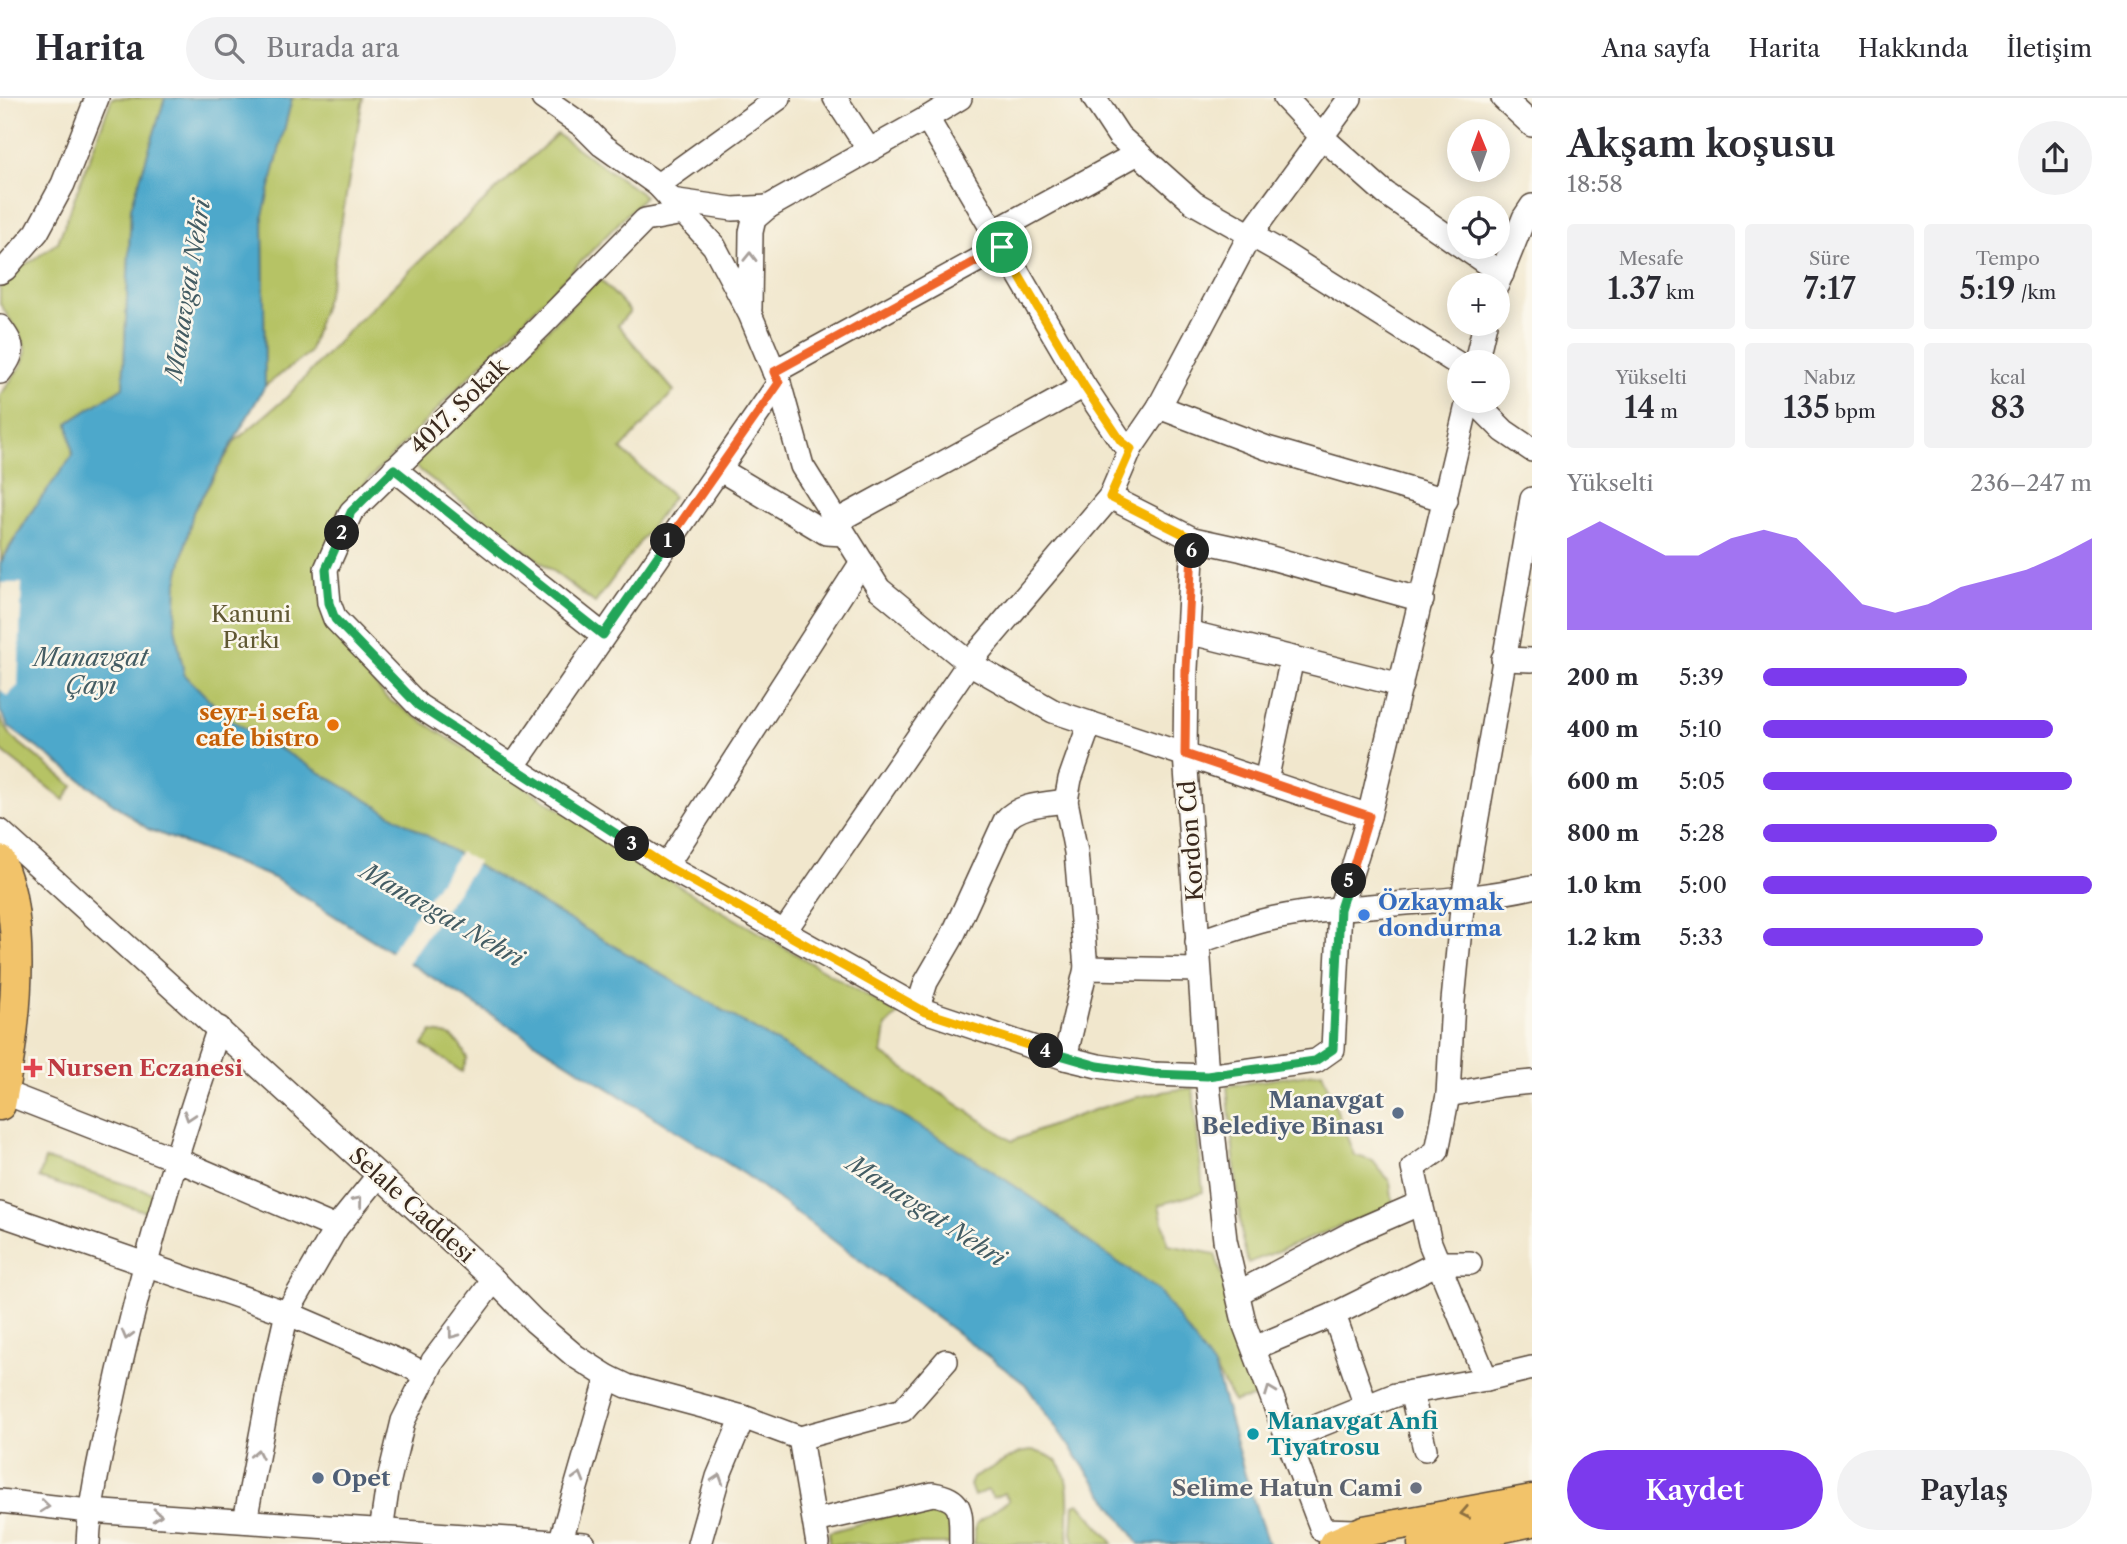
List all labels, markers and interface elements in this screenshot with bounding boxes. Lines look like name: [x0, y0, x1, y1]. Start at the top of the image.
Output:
search box: [186, 17, 676, 80]
text: Harita: [35, 28, 144, 69]
icon: search: [210, 29, 248, 67]
text: Burada ara: [266, 32, 399, 64]
text: Ana sayfa: [1602, 34, 1711, 63]
text: Harita: [1749, 34, 1820, 63]
text: Hakkında: [1858, 34, 1968, 63]
text: İletişim: [2006, 34, 2092, 63]
north arrow: [1447, 119, 1510, 182]
map controls: [1447, 119, 1510, 413]
text: Akşam koşusu: [1567, 120, 1836, 167]
button: share: [2018, 121, 2092, 195]
text: 18:58: [1567, 170, 1623, 198]
water label: Manavgat Nehri: [158, 196, 216, 386]
button: locate: [1447, 196, 1510, 259]
pin: [972, 217, 1032, 277]
icon: arrive: [983, 228, 1021, 266]
text: Mesafe: [1619, 247, 1684, 270]
text: Süre: [1809, 247, 1850, 270]
text: Tempo: [1976, 247, 2040, 270]
one-way arrow: [742, 251, 757, 262]
text: 1.37: [1608, 270, 1661, 307]
text: 7:17: [1803, 270, 1856, 307]
text: 5:19: [1959, 270, 2016, 307]
button: +: [1447, 273, 1510, 336]
text: km: [1661, 281, 1695, 304]
text: /km: [2016, 281, 2056, 304]
button: −: [1447, 350, 1510, 413]
street label: 4017. Sokak: [404, 351, 515, 460]
text: Yükselti: [1615, 366, 1687, 389]
text: Nabız: [1803, 366, 1856, 389]
text: kcal: [1990, 366, 2026, 389]
text: 14: [1624, 389, 1655, 426]
text: 135: [1783, 389, 1830, 426]
text: 83: [1990, 389, 2025, 426]
text: m: [1655, 400, 1678, 423]
text: bpm: [1830, 400, 1876, 423]
text: Yükselti: [1567, 469, 1654, 497]
text: 236–247 m: [1970, 469, 2092, 497]
pin: 2: [324, 516, 360, 550]
text: 2: [336, 521, 347, 544]
pin: 1: [650, 524, 686, 558]
text: 1: [663, 529, 672, 552]
pin: 6: [1174, 533, 1210, 568]
text: 6: [1186, 539, 1197, 562]
park label: Kanuni Parkı: [211, 600, 291, 654]
water label: Manavgat Çayı: [31, 643, 150, 700]
text: 200 m: [1567, 663, 1639, 691]
text: 5:39: [1679, 663, 1724, 691]
place label: seyr-i sefa cafe bistro: [196, 698, 320, 752]
text: 400 m: [1567, 715, 1639, 743]
text: 5:10: [1679, 715, 1722, 743]
marker: seyr-i sefa cafe bistro: [325, 717, 341, 733]
text: 600 m: [1567, 767, 1639, 795]
text: 5:05: [1679, 767, 1725, 795]
street label: Kordon Cd: [1173, 780, 1209, 902]
text: 800 m: [1567, 819, 1639, 847]
text: 5:28: [1679, 819, 1725, 847]
pin: 3: [614, 826, 650, 862]
text: 3: [626, 832, 637, 855]
water label: Manavgat Nehri: [353, 855, 530, 974]
pin: 5: [1332, 864, 1366, 898]
text: 5: [1343, 869, 1354, 892]
text: 1.0 km: [1567, 871, 1642, 899]
text: 5:00: [1679, 871, 1727, 899]
place label: Özkaymak dondurma: [1378, 888, 1505, 942]
marker: Özkaymak dondurma: [1356, 907, 1372, 923]
text: 1.2 km: [1567, 923, 1641, 951]
text: 5:33: [1679, 923, 1723, 951]
pin: 4: [1028, 1034, 1064, 1068]
text: 4: [1040, 1039, 1051, 1062]
place label: Nursen Eczanesi: [47, 1054, 243, 1082]
marker: Nursen Eczanesi: [25, 1060, 41, 1076]
place label: Manavgat Belediye Binası: [1202, 1086, 1385, 1140]
marker: Manavgat Belediye Binası: [1390, 1105, 1406, 1121]
one-way arrow: [183, 1110, 197, 1122]
street label: Selale Caddesi: [343, 1141, 481, 1269]
water label: Manavgat Nehri: [839, 1147, 1012, 1273]
one-way arrow: [349, 1197, 362, 1209]
one-way arrow: [449, 1327, 462, 1339]
one-way arrow: [121, 1329, 135, 1341]
one-way arrow: [1264, 1385, 1278, 1397]
place label: Manavgat Anfi Tiyatrosu: [1267, 1407, 1438, 1461]
marker: Manavgat Anfi Tiyatrosu: [1245, 1426, 1261, 1442]
one-way arrow: [249, 1448, 264, 1460]
button: Kaydet: [1567, 1450, 1823, 1530]
button: Paylaş: [1837, 1450, 2092, 1530]
place label: Opet: [332, 1464, 391, 1492]
marker: Opet: [310, 1470, 326, 1486]
one-way arrow: [571, 1472, 586, 1484]
one-way arrow: [710, 1474, 724, 1486]
place label: Selime Hatun Cami: [1172, 1474, 1402, 1502]
marker: Selime Hatun Cami: [1408, 1480, 1424, 1496]
one-way arrow: [39, 1498, 50, 1513]
one-way arrow: [1459, 1505, 1471, 1520]
one-way arrow: [152, 1508, 163, 1523]

